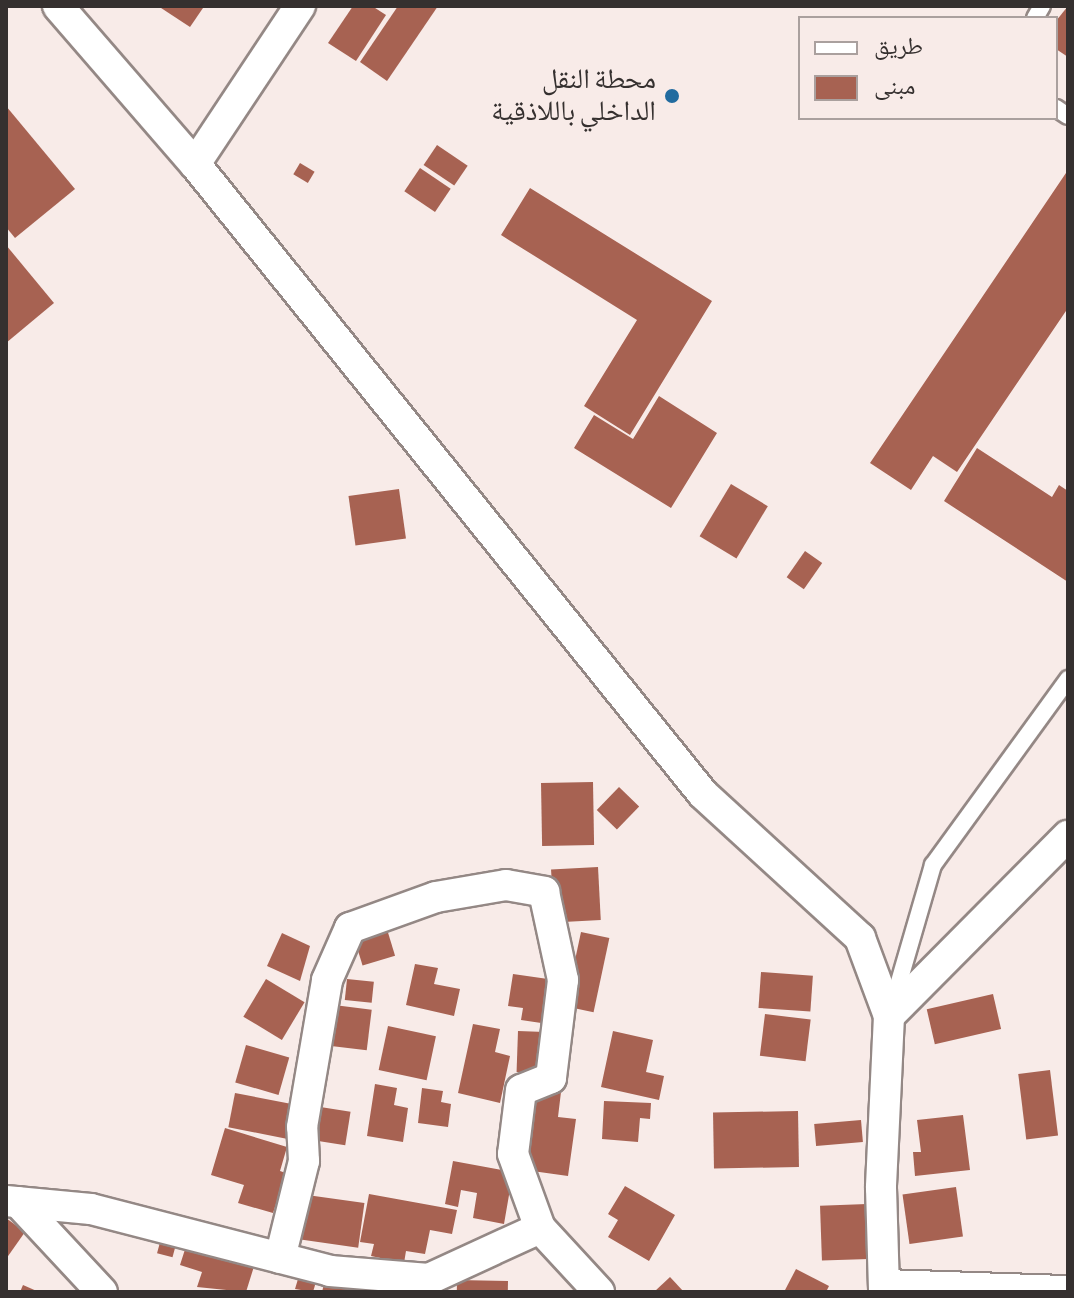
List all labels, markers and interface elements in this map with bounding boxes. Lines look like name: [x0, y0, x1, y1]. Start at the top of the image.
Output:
legend: [798, 16, 1058, 120]
text: طريق: [874, 32, 923, 61]
place label: محطة النقل الداخلي باللاذقية: [491, 63, 656, 129]
text: مبنى: [874, 72, 915, 101]
marker: محطة النقل الداخلي باللاذقية: [663, 87, 681, 105]

